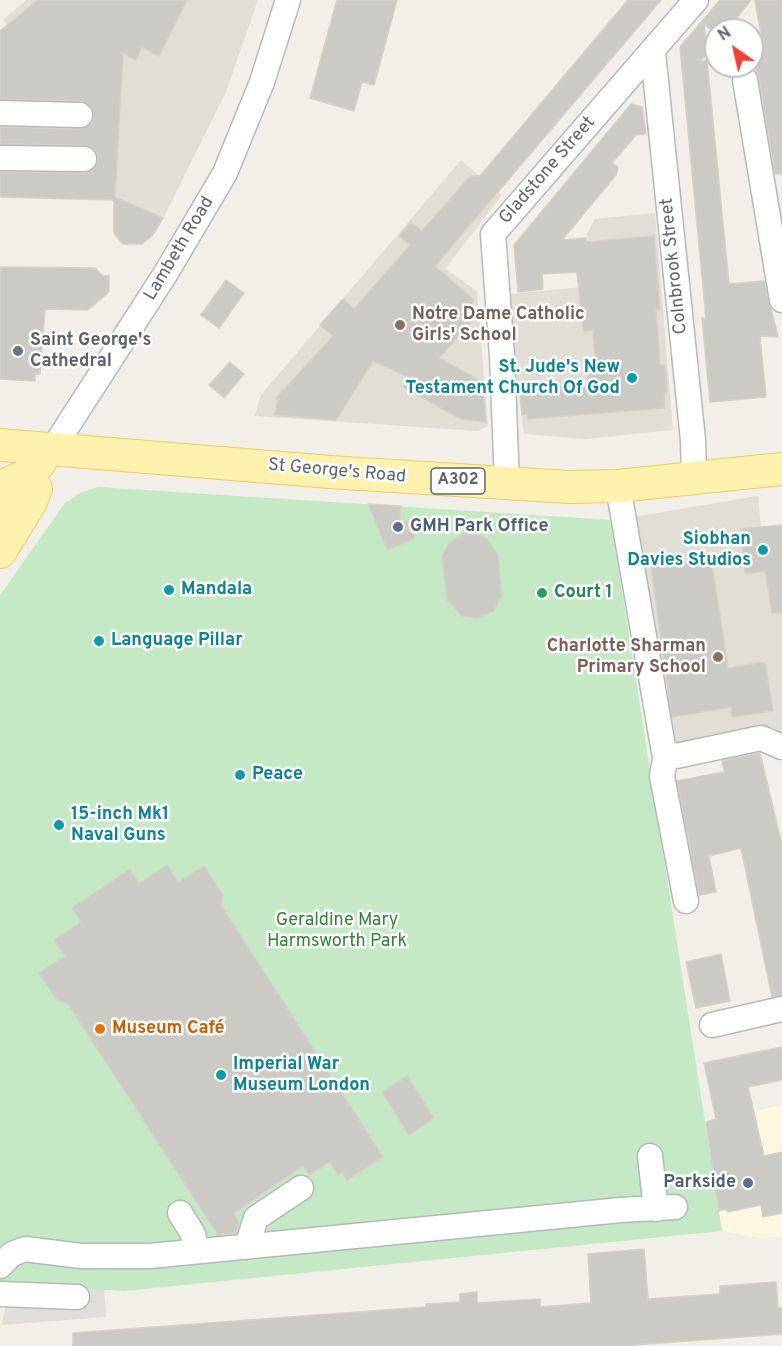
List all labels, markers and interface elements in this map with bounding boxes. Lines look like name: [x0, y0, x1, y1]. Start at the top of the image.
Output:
north arrow: [704, 18, 764, 78]
text: N: [715, 23, 735, 46]
street label: Gladstone Street: [495, 113, 601, 229]
street label: Lambeth Road: [141, 193, 219, 305]
street label: Colnbrook Street: [657, 197, 693, 335]
place label: Notre Dame Catholic Girls' School: [412, 304, 585, 346]
marker: Notre Dame Catholic Girls' School: [393, 318, 407, 332]
place label: Saint George's Cathedral: [30, 330, 151, 372]
marker: Saint George's Cathedral: [11, 344, 25, 358]
place label: St. Jude's New Testament Church Of God: [406, 357, 620, 400]
marker: St. Jude's New Testament Church Of God: [625, 371, 639, 385]
street label: St George's Road: [267, 455, 407, 489]
road number: A302: [431, 468, 485, 494]
place label: GMH Park Office: [410, 516, 549, 538]
marker: GMH Park Office: [391, 520, 405, 534]
place label: Siobhan Davies Studios: [627, 529, 751, 572]
marker: Siobhan Davies Studios: [756, 543, 770, 557]
place label: Mandala: [181, 579, 252, 601]
place label: Court 1: [554, 582, 613, 604]
marker: Mandala: [162, 583, 176, 597]
marker: Court 1: [535, 586, 549, 600]
place label: Language Pillar: [111, 630, 243, 652]
marker: Language Pillar: [92, 634, 106, 648]
place label: Charlotte Sharman Primary School: [547, 636, 706, 678]
marker: Charlotte Sharman Primary School: [711, 650, 725, 664]
place label: Peace: [252, 764, 303, 786]
marker: Peace: [233, 768, 247, 782]
place label: 15-inch Mk1 Naval Guns: [71, 804, 169, 846]
marker: 15-inch Mk1 Naval Guns: [52, 818, 66, 832]
park label: Geraldine Mary Harmsworth Park: [267, 910, 407, 952]
place label: Museum Café: [112, 1018, 225, 1040]
marker: Museum Café: [93, 1022, 107, 1036]
place label: Imperial War Museum London: [233, 1054, 370, 1096]
marker: Imperial War Museum London: [214, 1068, 228, 1082]
place label: Parkside: [663, 1172, 736, 1194]
marker: Parkside: [741, 1176, 755, 1190]

